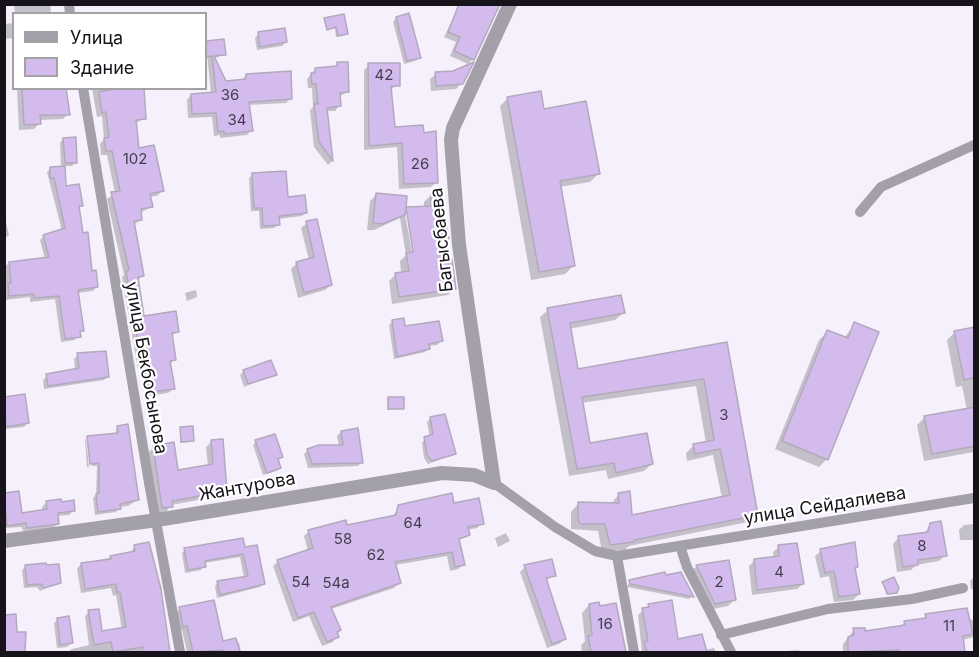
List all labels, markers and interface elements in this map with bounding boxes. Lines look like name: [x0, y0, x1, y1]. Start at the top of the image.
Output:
legend: [12, 12, 207, 90]
text: Улица: [70, 27, 123, 48]
text: Здание: [70, 57, 134, 78]
house number: 42: [375, 66, 393, 84]
house number: 36: [221, 86, 239, 104]
house number: 34: [228, 111, 246, 129]
house number: 102: [123, 150, 147, 168]
house number: 26: [411, 155, 429, 173]
street label: Багысбаева: [426, 187, 458, 293]
street label: улица Бекбосынова: [120, 280, 172, 456]
house number: 3: [719, 406, 729, 424]
street label: Жантурова: [197, 468, 297, 506]
street label: улица Сейдалиева: [742, 483, 908, 529]
house number: 64: [404, 514, 422, 532]
house number: 58: [334, 530, 352, 548]
house number: 8: [917, 537, 927, 555]
house number: 62: [367, 546, 385, 564]
house number: 4: [774, 563, 784, 581]
house number: 54: [292, 573, 310, 591]
house number: 2: [714, 573, 724, 591]
house number: 54а: [322, 574, 350, 592]
house number: 16: [597, 615, 613, 633]
house number: 11: [943, 617, 955, 635]

